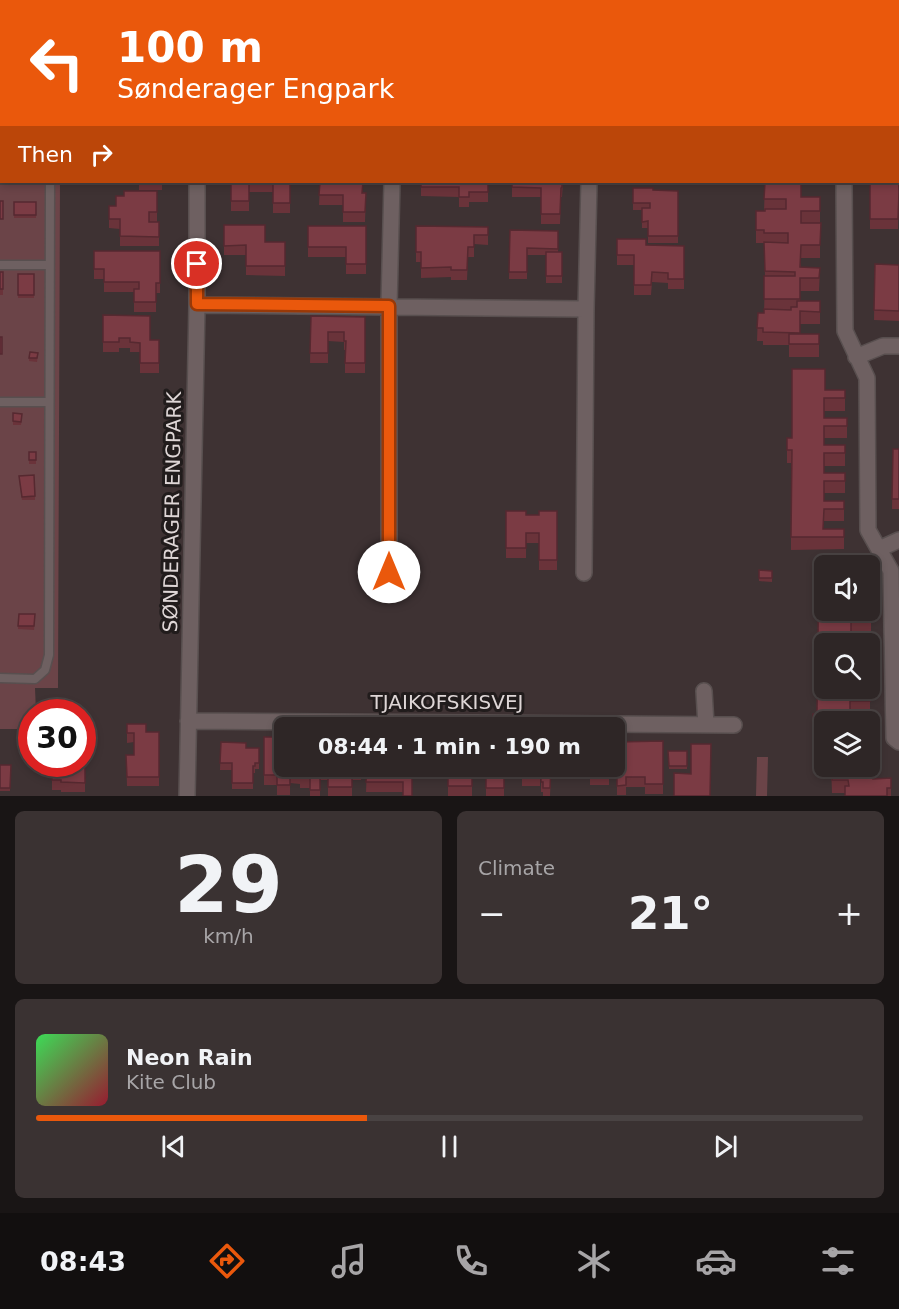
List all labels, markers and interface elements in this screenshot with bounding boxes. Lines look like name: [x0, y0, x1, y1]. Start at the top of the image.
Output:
text: 100 m: [117, 23, 263, 72]
icon: left: [18, 24, 96, 102]
text: Sønderager Engpark: [117, 73, 394, 104]
icon: right: [85, 138, 118, 171]
text: Then: [18, 142, 73, 167]
pin: [171, 238, 222, 289]
icon: arrive: [180, 247, 213, 280]
street label: SØNDERAGER ENGPARK: [158, 391, 186, 633]
position arrow: [357, 540, 421, 604]
map controls: [814, 555, 880, 777]
button: sound: [814, 555, 880, 621]
button: search: [814, 633, 880, 699]
street label: TJAIKOFSKISVEJ: [370, 690, 523, 714]
speed limit sign: 30: [18, 699, 96, 777]
button: layers: [814, 711, 880, 777]
text: 08:44 · 1 min · 190 m: [318, 734, 581, 759]
text: 29: [174, 840, 283, 930]
text: Climate: [478, 856, 555, 880]
text: 21°: [628, 887, 713, 940]
text: −: [478, 894, 506, 933]
text: +: [835, 894, 863, 933]
text: km/h: [203, 924, 254, 948]
text: Neon Rain: [126, 1045, 253, 1070]
text: Kite Club: [126, 1070, 216, 1094]
icon: previous: [157, 1130, 190, 1163]
icon: pause: [433, 1130, 466, 1163]
icon: next: [709, 1130, 742, 1163]
icon: directions: [206, 1240, 248, 1282]
icon: music: [328, 1240, 370, 1282]
icon: phone: [450, 1240, 492, 1282]
icon: climate: [573, 1240, 615, 1282]
icon: car: [695, 1240, 737, 1282]
icon: filters: [817, 1240, 859, 1282]
text: 08:43: [40, 1246, 126, 1277]

